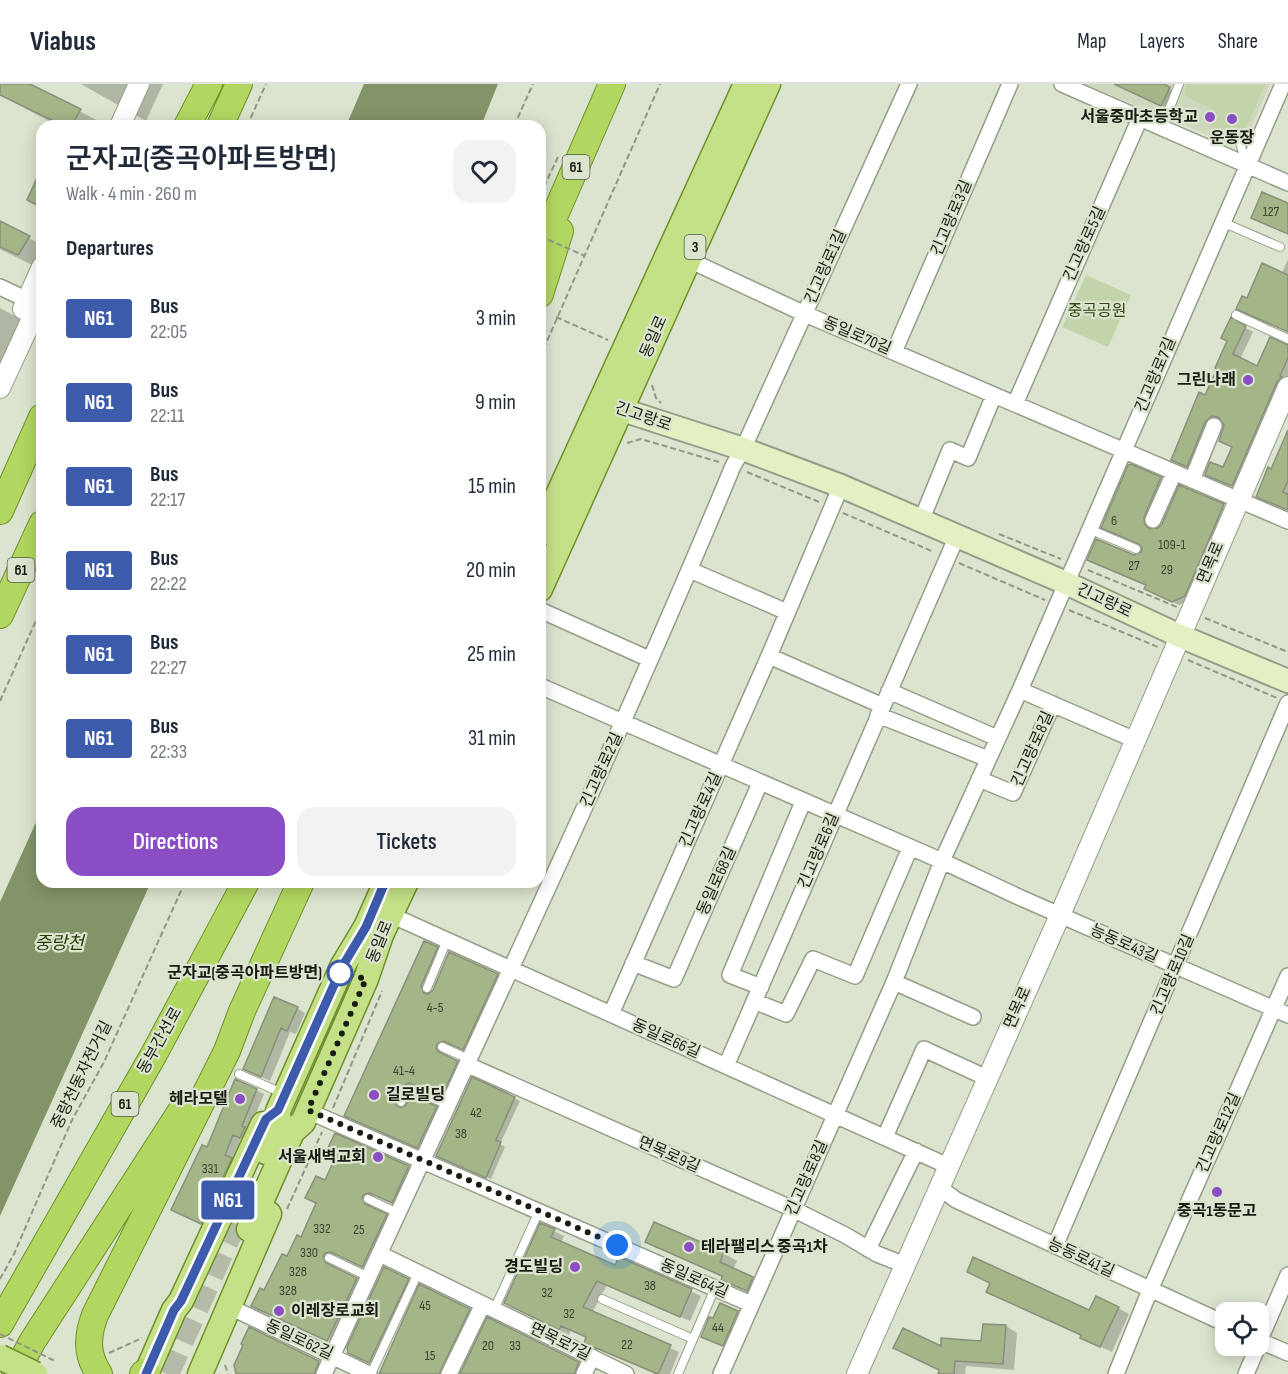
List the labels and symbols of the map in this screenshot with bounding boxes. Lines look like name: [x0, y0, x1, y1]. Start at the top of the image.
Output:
place label: 서울중마초등학교: [1080, 107, 1198, 127]
marker: 서울중마초등학교: [1203, 110, 1217, 124]
marker: 운동장: [1225, 112, 1239, 126]
place label: 운동장: [1210, 129, 1254, 148]
road number: 61: [562, 155, 590, 179]
street label: 긴고랑로3길: [928, 177, 976, 259]
house number: 127: [1263, 203, 1280, 220]
street label: 긴고랑로5길: [1060, 204, 1110, 284]
street label: 긴고랑로1길: [801, 227, 851, 307]
road number: 3: [684, 235, 706, 259]
park label: 중곡공원: [1068, 302, 1126, 321]
street label: 동일로: [636, 313, 672, 361]
street label: 동일로70길: [820, 313, 894, 359]
street label: 긴고랑로7길: [1132, 334, 1180, 416]
place label: 그린나래: [1177, 371, 1236, 390]
marker: 그린나래: [1241, 373, 1255, 387]
street label: 긴고랑로: [612, 398, 674, 436]
house number: 6: [1111, 512, 1117, 529]
house number: 109-1: [1158, 536, 1186, 553]
street label: 면목로: [1194, 539, 1228, 587]
house number: 27: [1128, 557, 1140, 574]
road number: 61: [8, 558, 34, 582]
house number: 29: [1161, 561, 1173, 578]
street label: 긴고랑로: [1073, 580, 1135, 622]
street label: 긴고랑로8길: [1008, 708, 1058, 790]
street label: 긴고랑로2길: [577, 730, 627, 810]
street label: 긴고랑로4길: [676, 769, 726, 851]
street label: 긴고랑로6길: [795, 810, 843, 892]
street label: 동일로68길: [693, 844, 741, 918]
street label: 동일로: [363, 918, 397, 966]
street label: 능동로43길: [1087, 921, 1161, 967]
street label: 긴고랑로10길: [1147, 932, 1199, 1018]
water label: 중랑천: [34, 933, 86, 954]
marker: 군자교(중곡아파트방면): [327, 960, 353, 986]
place label: 군자교(중곡아파트방면): [167, 964, 322, 983]
street label: 면목로: [1000, 984, 1036, 1032]
house number: 4-5: [427, 999, 444, 1016]
street label: 동부간선로: [134, 1004, 186, 1078]
street label: 동일로66길: [629, 1015, 703, 1063]
street label: 중랑천동자전거길: [48, 1018, 116, 1132]
house number: 41-4: [393, 1062, 415, 1079]
place label: 길로빌딩: [386, 1086, 445, 1105]
marker: 길로빌딩: [367, 1088, 381, 1102]
place label: 헤라모텔: [169, 1090, 228, 1109]
street label: 긴고랑로12길: [1193, 1090, 1245, 1176]
road number: 61: [112, 1092, 138, 1116]
marker: 헤라모텔: [233, 1092, 247, 1106]
house number: 42: [470, 1104, 482, 1121]
house number: 38: [455, 1125, 467, 1142]
street label: 면목로9길: [635, 1133, 703, 1177]
street label: 긴고랑로8길: [782, 1137, 832, 1219]
place label: 서울새벽교회: [278, 1148, 366, 1167]
marker: 서울새벽교회: [371, 1150, 385, 1164]
house number: 331: [202, 1160, 218, 1177]
line badge: N61: [194, 1180, 262, 1220]
marker: 중곡1동문고: [1210, 1185, 1224, 1199]
place label: 중곡1동문고: [1177, 1202, 1257, 1221]
house number: 332: [313, 1220, 331, 1237]
house number: 25: [353, 1221, 365, 1238]
your location: [602, 1230, 632, 1260]
street label: 능동로41길: [1045, 1234, 1117, 1282]
place label: 테라팰리스 중곡1차: [701, 1238, 828, 1257]
marker: 테라팰리스 중곡1차: [682, 1240, 696, 1254]
house number: 330: [300, 1244, 318, 1261]
street label: 동일로64길: [657, 1256, 731, 1302]
place label: 경도빌딩: [504, 1258, 563, 1277]
marker: 경도빌딩: [568, 1260, 582, 1274]
house number: 328: [289, 1263, 307, 1280]
house number: 38: [644, 1277, 656, 1294]
house number: 328: [279, 1282, 297, 1299]
house number: 32: [541, 1284, 553, 1301]
house number: 45: [419, 1297, 431, 1314]
place label: 이레장로교회: [291, 1302, 379, 1321]
marker: 이레장로교회: [272, 1304, 286, 1318]
house number: 32: [563, 1305, 575, 1322]
street label: 동일로62길: [262, 1316, 336, 1364]
street label: 면목로7길: [526, 1319, 594, 1365]
house number: 44: [712, 1319, 724, 1336]
house number: 22: [621, 1336, 633, 1353]
house number: 20: [482, 1337, 494, 1354]
house number: 33: [509, 1337, 521, 1354]
house number: 15: [425, 1347, 436, 1364]

